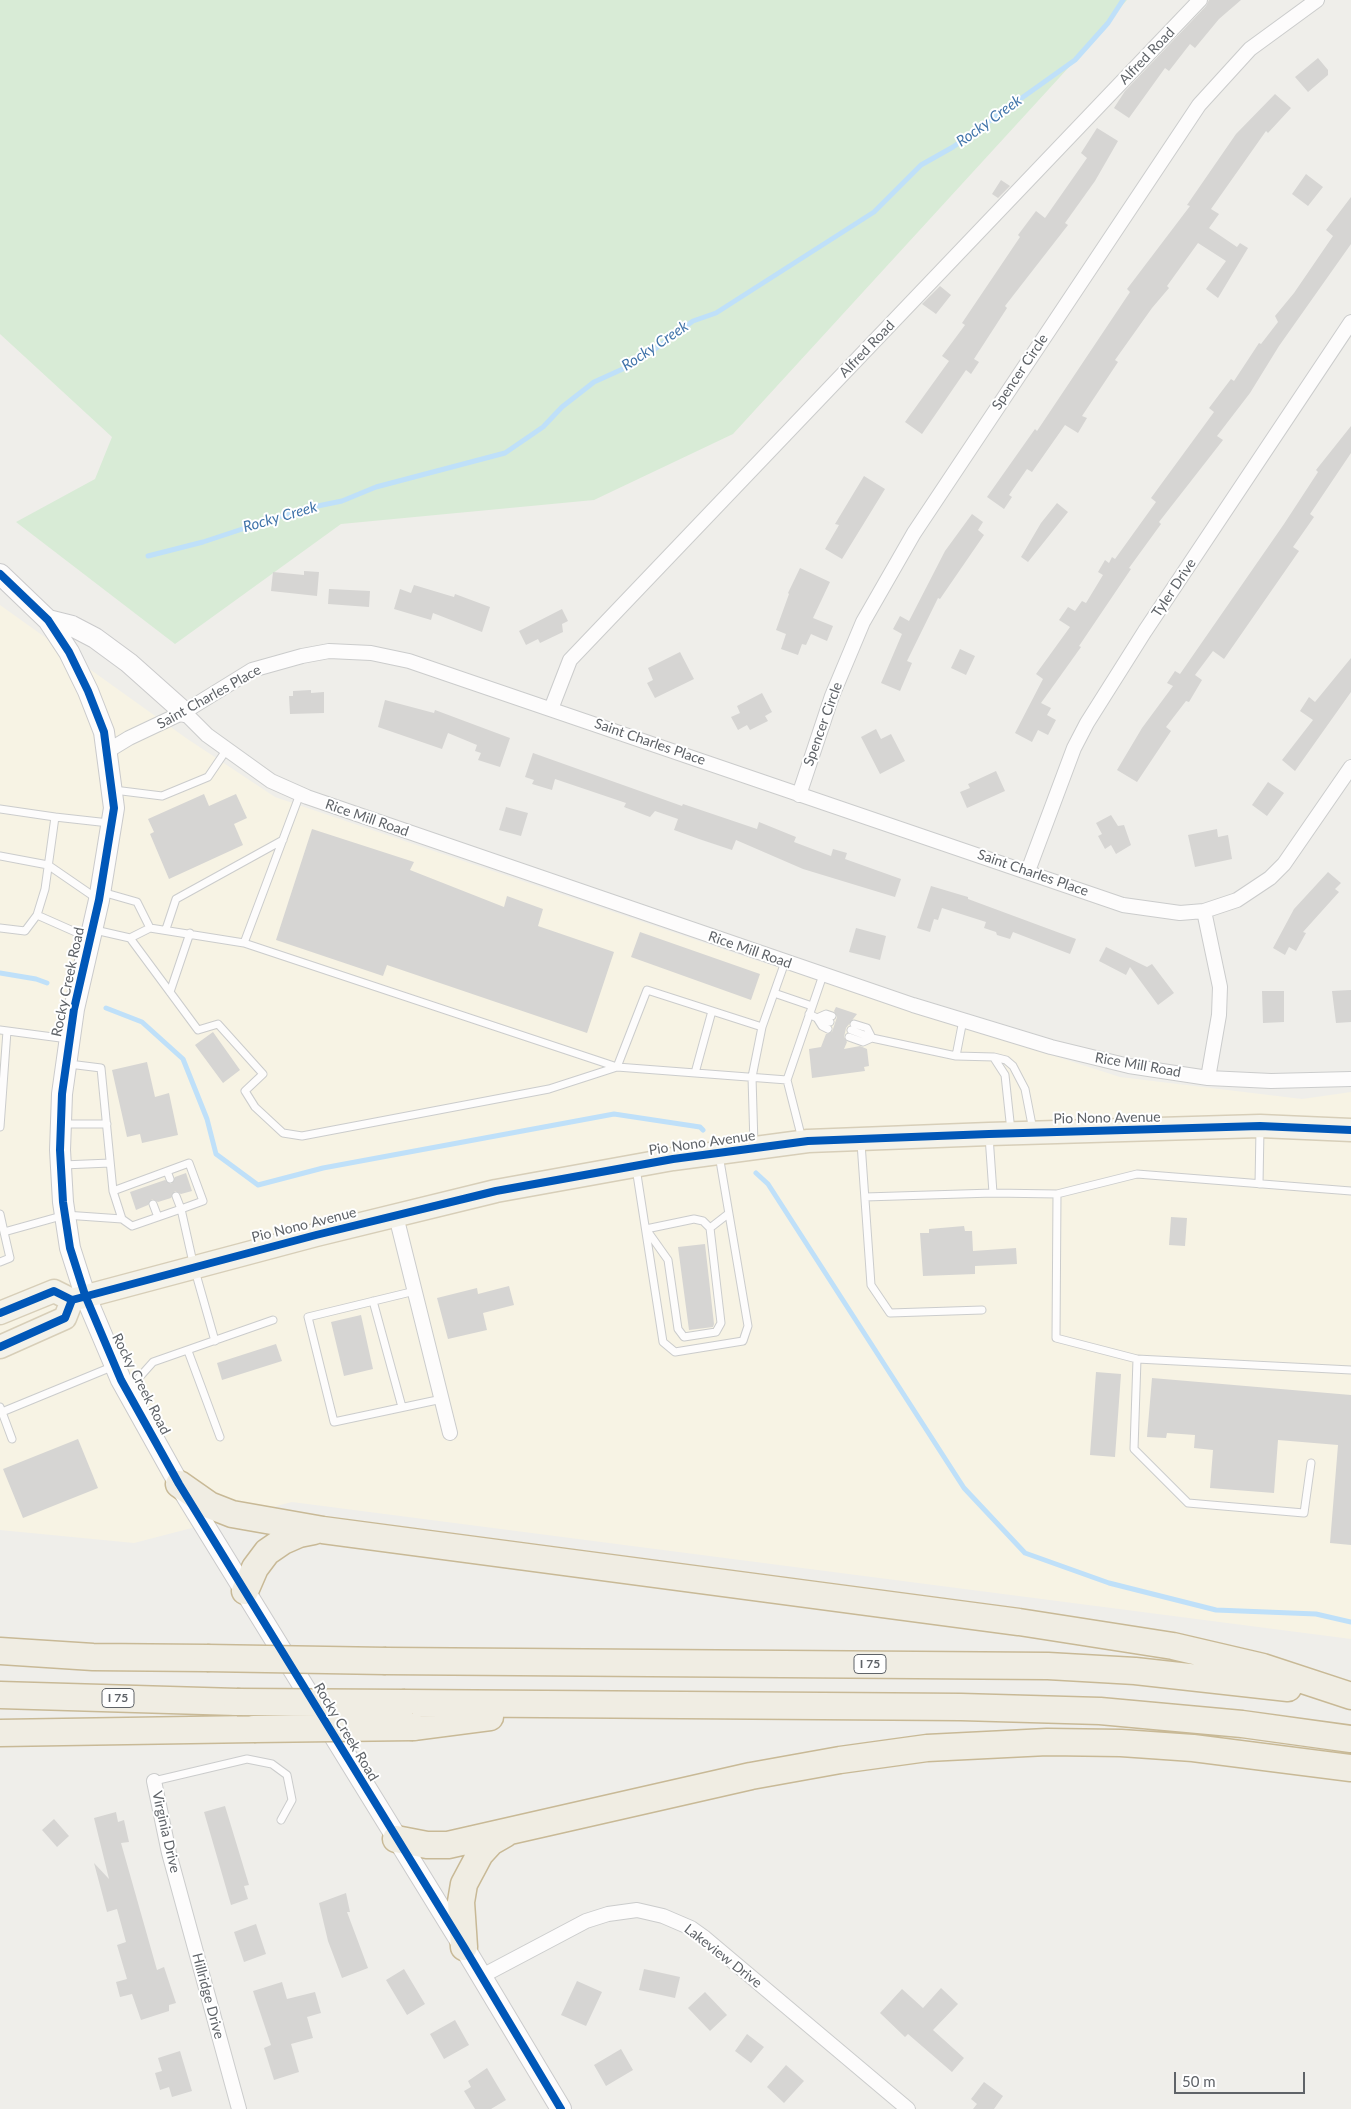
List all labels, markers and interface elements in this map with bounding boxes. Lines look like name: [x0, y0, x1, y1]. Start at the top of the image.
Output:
street label: Alfred Road: [1116, 24, 1178, 88]
water label: Rocky Creek: [953, 91, 1025, 151]
water label: Rocky Creek: [618, 317, 692, 375]
street label: Alfred Road: [836, 317, 898, 381]
street label: Spencer Circle: [988, 331, 1052, 413]
water label: Rocky Creek: [241, 498, 319, 536]
street label: Tyler Drive: [1148, 556, 1200, 620]
street label: Saint Charles Place: [154, 661, 264, 733]
street label: Spencer Circle: [800, 680, 846, 768]
street label: Saint Charles Place: [592, 715, 708, 769]
street label: Rice Mill Road: [323, 796, 411, 840]
street label: Saint Charles Place: [975, 846, 1091, 900]
street label: Rocky Creek Road: [48, 926, 88, 1038]
street label: Rice Mill Road: [706, 928, 794, 972]
street label: Rice Mill Road: [1094, 1049, 1182, 1081]
street label: Pio Nono Avenue: [1053, 1109, 1161, 1127]
street label: Pio Nono Avenue: [648, 1127, 756, 1159]
street label: Pio Nono Avenue: [250, 1204, 358, 1246]
street label: Rocky Creek Road: [108, 1331, 174, 1437]
road number: I 75: [854, 1655, 886, 1674]
street label: Rocky Creek Road: [310, 1680, 382, 1784]
road number: I 75: [102, 1689, 134, 1708]
street label: Virginia Drive: [148, 1789, 184, 1875]
street label: Lakeview Drive: [681, 1920, 765, 1992]
street label: Hillridge Drive: [188, 1951, 228, 2041]
scale bar: [1176, 2062, 1307, 2094]
text: 50 m: [1182, 2072, 1216, 2090]

